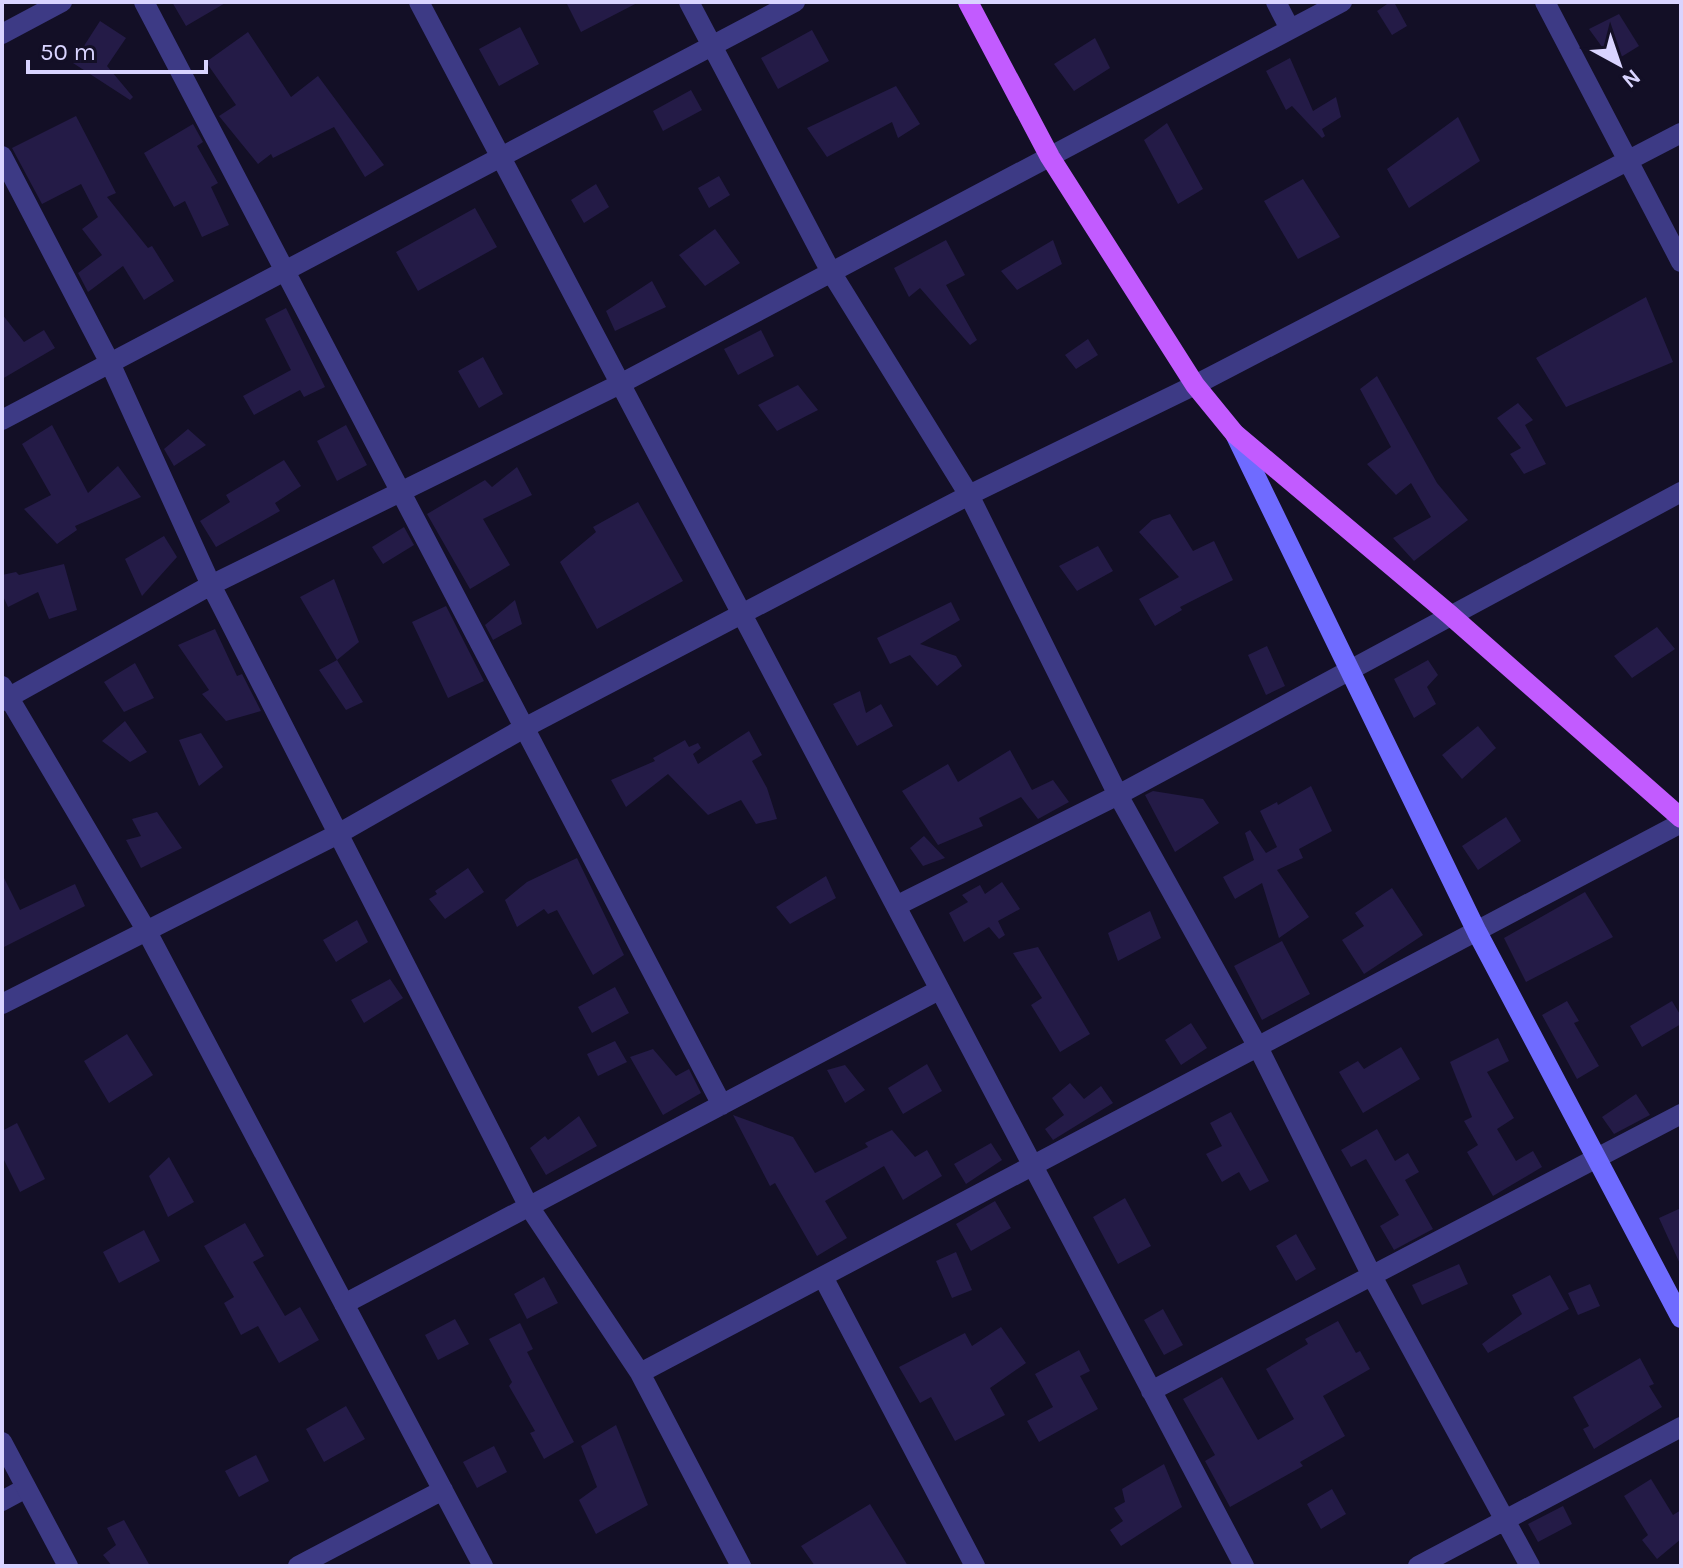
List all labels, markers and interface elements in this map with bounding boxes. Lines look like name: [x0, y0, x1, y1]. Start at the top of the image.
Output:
scale bar: [28, 24, 206, 74]
north arrow: [1579, 24, 1659, 104]
text: 50 m: [40, 38, 96, 66]
text: N: [1617, 64, 1646, 94]

